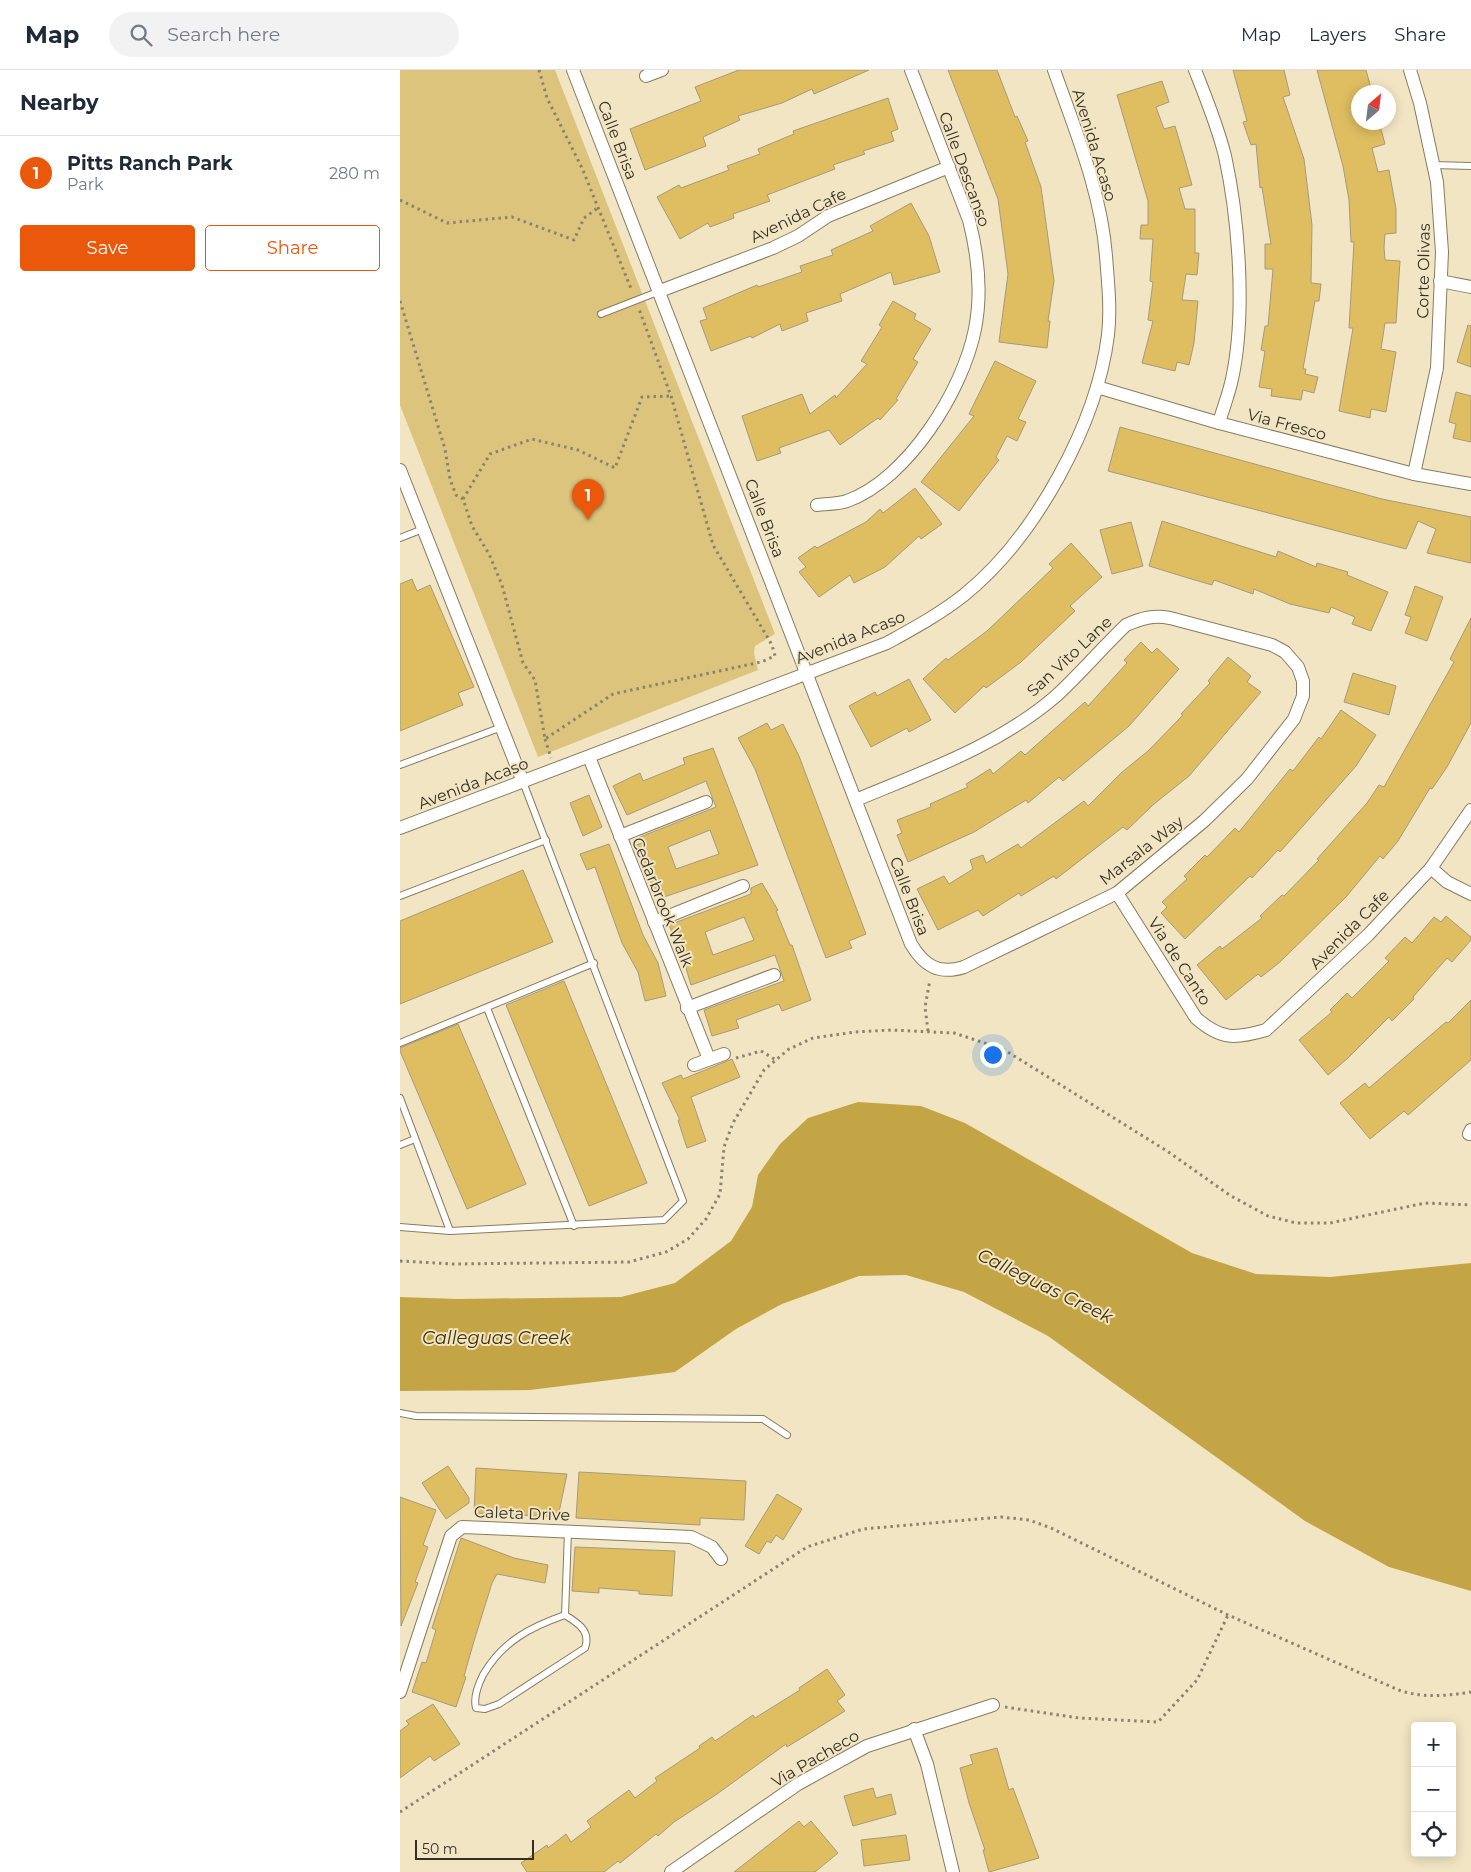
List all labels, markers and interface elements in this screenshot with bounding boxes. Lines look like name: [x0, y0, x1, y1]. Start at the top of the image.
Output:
search box: [109, 12, 459, 57]
text: Map: [25, 20, 79, 49]
icon: search: [127, 21, 155, 49]
text: Search here: [167, 23, 280, 46]
text: Map: [1241, 24, 1281, 46]
text: Layers: [1309, 24, 1366, 46]
text: Share: [1394, 24, 1446, 46]
north arrow: [1351, 85, 1396, 130]
street label: Avenida Acaso: [1068, 87, 1121, 204]
text: Nearby: [20, 90, 99, 115]
street label: Calle Brisa: [594, 98, 641, 182]
street label: Calle Descanso: [935, 109, 994, 229]
text: Pitts Ranch Park: [67, 152, 233, 175]
text: 1: [33, 164, 39, 183]
text: 280 m: [329, 164, 380, 183]
text: Park: [67, 175, 104, 194]
street label: Avenida Cafe: [747, 184, 849, 247]
street label: Corte Olivas: [1413, 223, 1434, 319]
button: Save: [20, 225, 195, 271]
button: Share: [205, 225, 380, 271]
street label: Via Fresco: [1245, 405, 1329, 444]
street label: Calle Brisa: [741, 476, 788, 560]
pin: 1: [572, 479, 604, 520]
street label: Avenida Acaso: [793, 607, 908, 668]
street label: San Vito Lane: [1023, 612, 1116, 701]
street label: Avenida Acaso: [415, 754, 531, 813]
street label: Marsala Way: [1096, 812, 1187, 889]
street label: Cedarbrook Walk: [628, 835, 697, 970]
street label: Calle Brisa: [886, 854, 933, 938]
street label: Avenida Cafe: [1306, 886, 1393, 973]
street label: Via de Canto: [1144, 914, 1215, 1009]
your location: [980, 1042, 1006, 1068]
water label: Calleguas Creek: [974, 1244, 1117, 1329]
water label: Calleguas Creek: [422, 1327, 571, 1349]
street label: Caleta Drive: [474, 1502, 570, 1525]
map controls: [1411, 1722, 1456, 1857]
button: +: [1411, 1722, 1456, 1767]
street label: Via Pacheco: [768, 1726, 862, 1791]
button: −: [1411, 1767, 1456, 1812]
button: locate: [1411, 1812, 1456, 1857]
scale bar: [415, 1837, 534, 1860]
text: 50 m: [422, 1840, 458, 1858]

